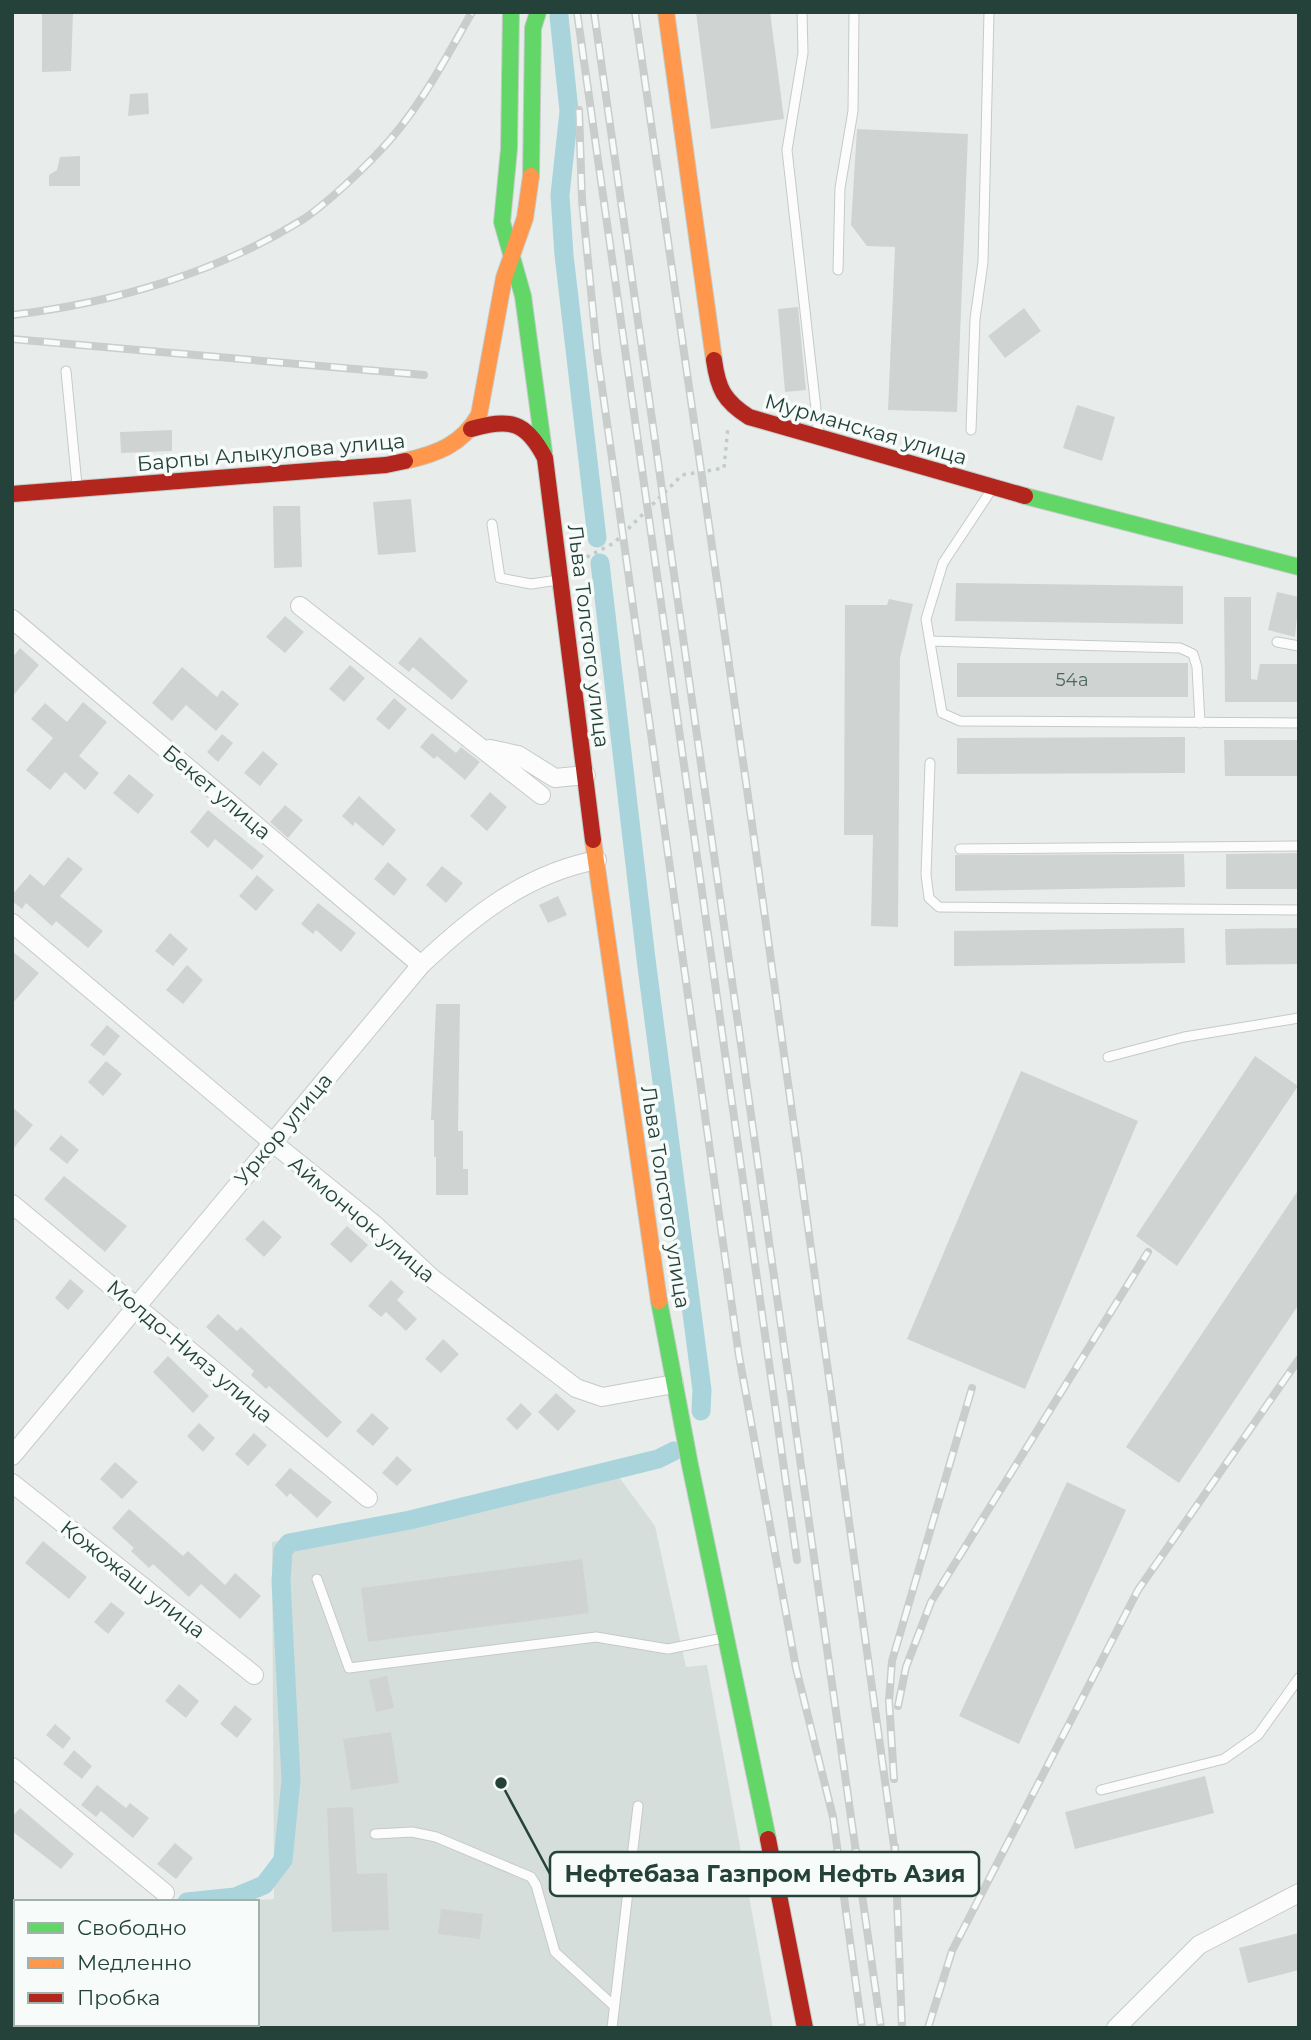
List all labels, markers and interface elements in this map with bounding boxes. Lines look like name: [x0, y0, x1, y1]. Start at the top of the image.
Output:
street label: Мурманская улица: [762, 388, 970, 470]
street label: Барпы Алыкулова улица: [136, 428, 406, 476]
street label: Льва Толстого улица: [563, 523, 615, 749]
house number: 54a: [1055, 669, 1089, 691]
street label: Бекет улица: [158, 739, 276, 845]
street label: Уркор улица: [229, 1068, 337, 1190]
street label: Льва Толстого улица: [636, 1084, 696, 1310]
street label: Аймончок улица: [284, 1150, 440, 1288]
street label: Молдо-Нияз улица: [102, 1274, 278, 1428]
street label: Кожожаш улица: [56, 1515, 210, 1643]
callout: Нефтебаза Газпром Нефть Азия: [550, 1852, 979, 1896]
text: Нефтебаза Газпром Нефть Азия: [564, 1860, 966, 1888]
legend: [14, 1900, 259, 2026]
text: Свободно: [77, 1915, 187, 1940]
text: Медленно: [77, 1950, 192, 1975]
text: Пробка: [77, 1985, 160, 2010]

